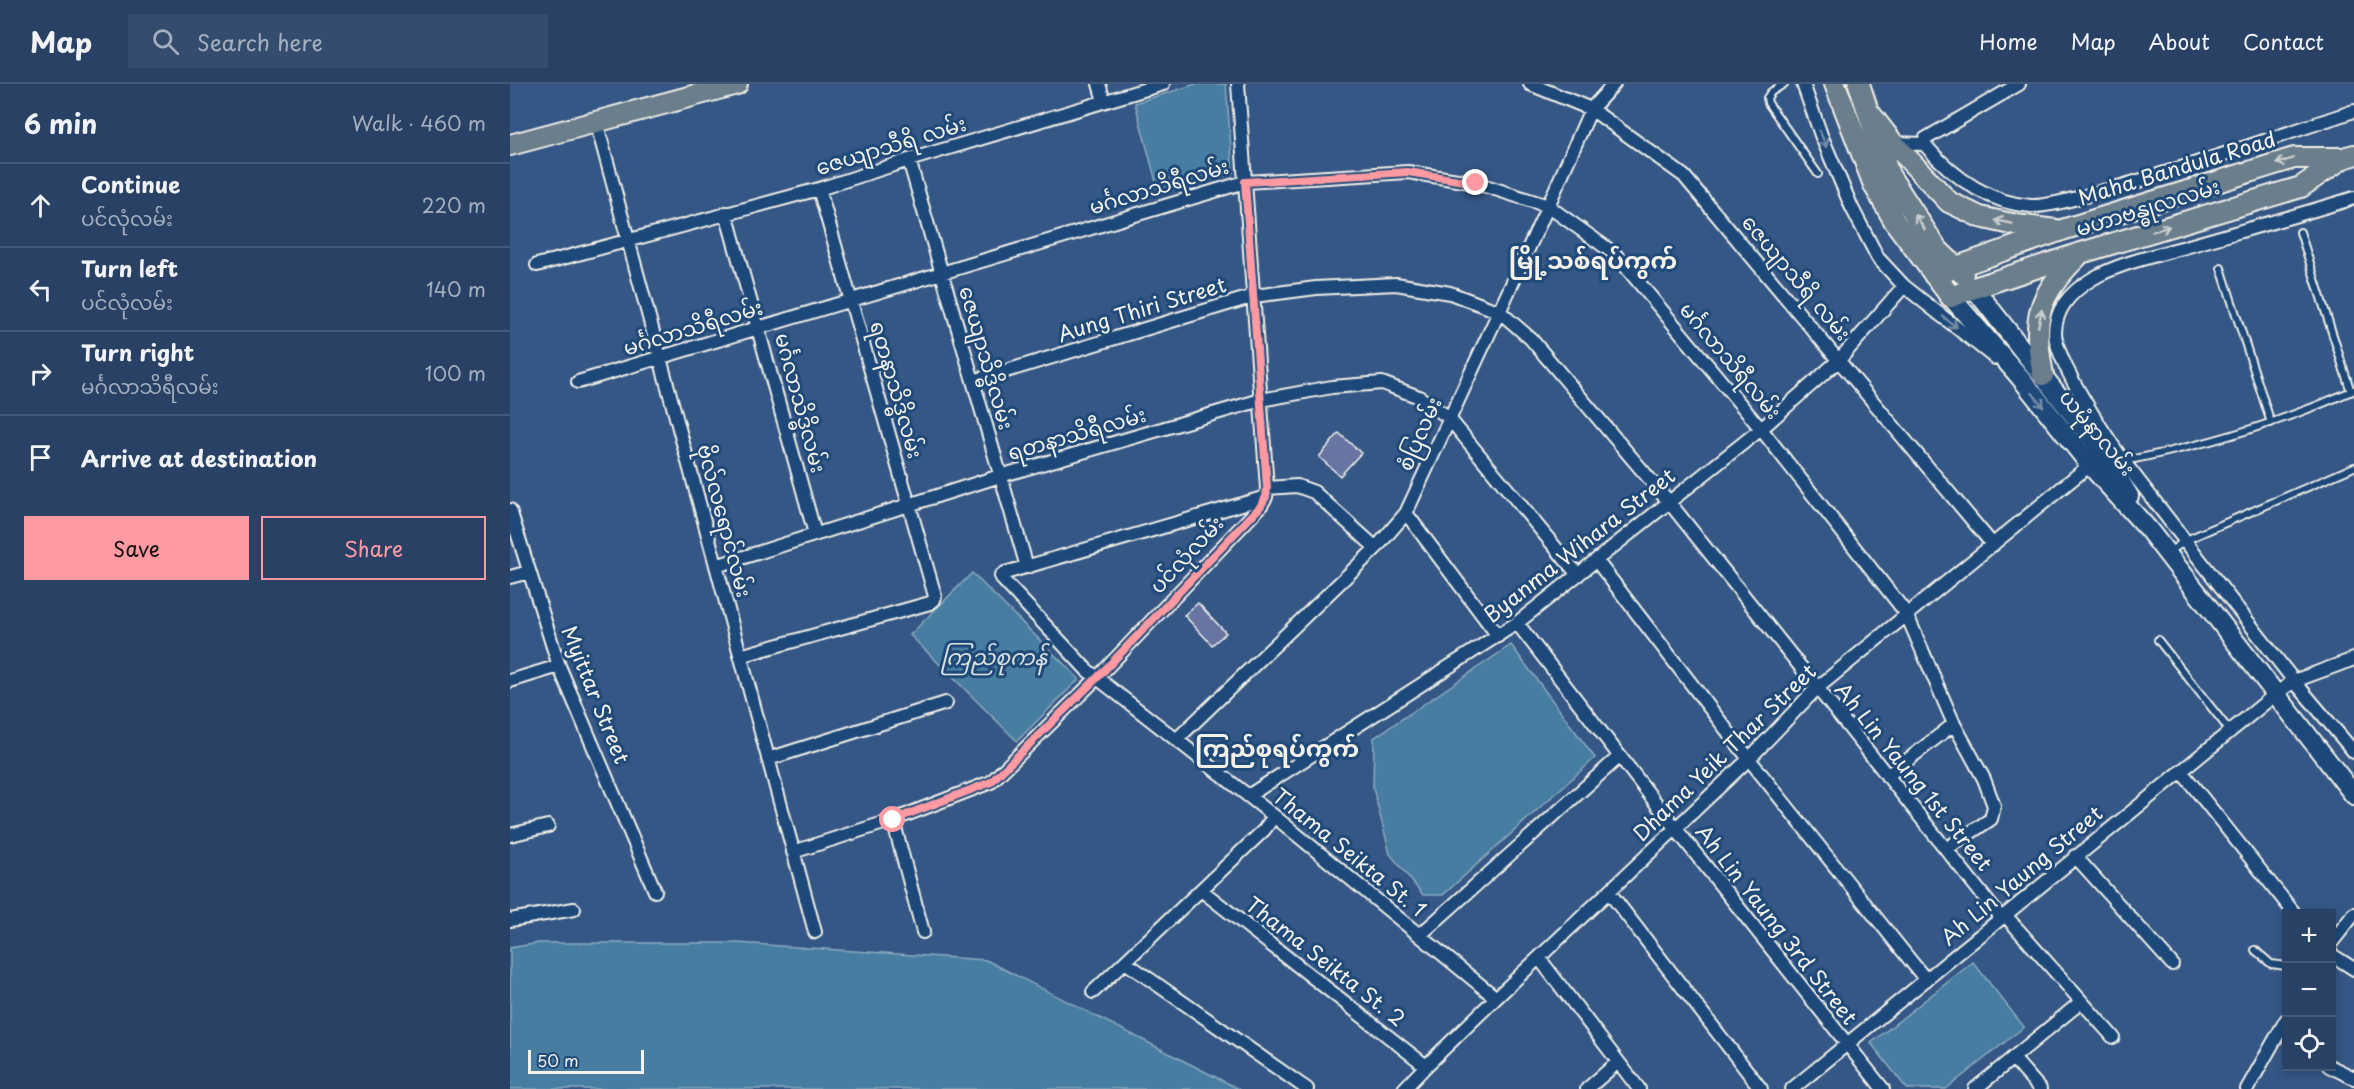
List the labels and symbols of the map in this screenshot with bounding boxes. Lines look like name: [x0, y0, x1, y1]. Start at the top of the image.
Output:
street label: ဇေယျာသီရိ လမ်း: [811, 106, 971, 186]
street label: Maha Bandula Road: [2074, 122, 2279, 212]
one-way arrow: [1818, 129, 1829, 148]
street label: မင်္ဂလာသိရီလမ်း: [1085, 149, 1233, 224]
one-way arrow: [2276, 156, 2295, 167]
route end: [1462, 169, 1488, 195]
street label: မဟာဗန္ဓုလလမ်း: [2071, 169, 2224, 247]
street label: ဇေယျာသီရိ လမ်း: [1732, 207, 1860, 349]
one-way arrow: [1914, 215, 1926, 231]
one-way arrow: [1995, 216, 2014, 227]
one-way arrow: [2151, 223, 2170, 234]
district label: မြို့သစ်ရပ်ကွက်: [1509, 241, 1677, 280]
street label: Aung Thiri Street: [1053, 267, 1230, 349]
street label: ဇေယျာသိဒ္ဓိလမ်း: [948, 282, 1024, 434]
street label: မင်္ဂလာသိရီလမ်း: [619, 290, 767, 365]
street label: မင်္ဂလာသိရီလမ်း: [1670, 294, 1790, 427]
one-way arrow: [2034, 308, 2046, 327]
one-way arrow: [1942, 316, 1958, 329]
street label: ရတနာသိဒ္ဓိလမ်း: [860, 317, 933, 463]
street label: မင်္ဂလာသိဒ္ဓိလမ်း: [765, 329, 836, 477]
street label: ယမုံနာလမ်း: [2050, 381, 2144, 484]
street label: စံပြလမ်း: [1388, 391, 1451, 477]
one-way arrow: [2031, 391, 2044, 407]
street label: ရတနာသိရီလမ်း: [1003, 397, 1150, 470]
street label: ဗိုလ်လရောင်လမ်း: [687, 440, 762, 601]
street label: Byanma Wihara Street: [1476, 459, 1681, 630]
street label: ပင်လုံလမ်း: [1141, 507, 1232, 602]
street label: Myittar Street: [555, 620, 639, 768]
water label: ကြည်စုကန်: [941, 639, 1050, 676]
street label: Dhama Yeik Thar Street: [1625, 655, 1822, 848]
street label: Ah Lin Yaung 1st Street: [1828, 674, 2001, 877]
district label: ကြည်စုရပ်ကွက်: [1195, 729, 1359, 768]
street label: Thama Seikta St. 1: [1266, 779, 1434, 924]
street label: Ah Lin Yaung Street: [1933, 797, 2109, 952]
route start: [879, 806, 905, 832]
street label: Ah Lin Yaung 3rd Street: [1689, 817, 1866, 1031]
street label: Thama Seikta St. 2: [1239, 888, 1413, 1033]
scale bar: [528, 1047, 644, 1074]

